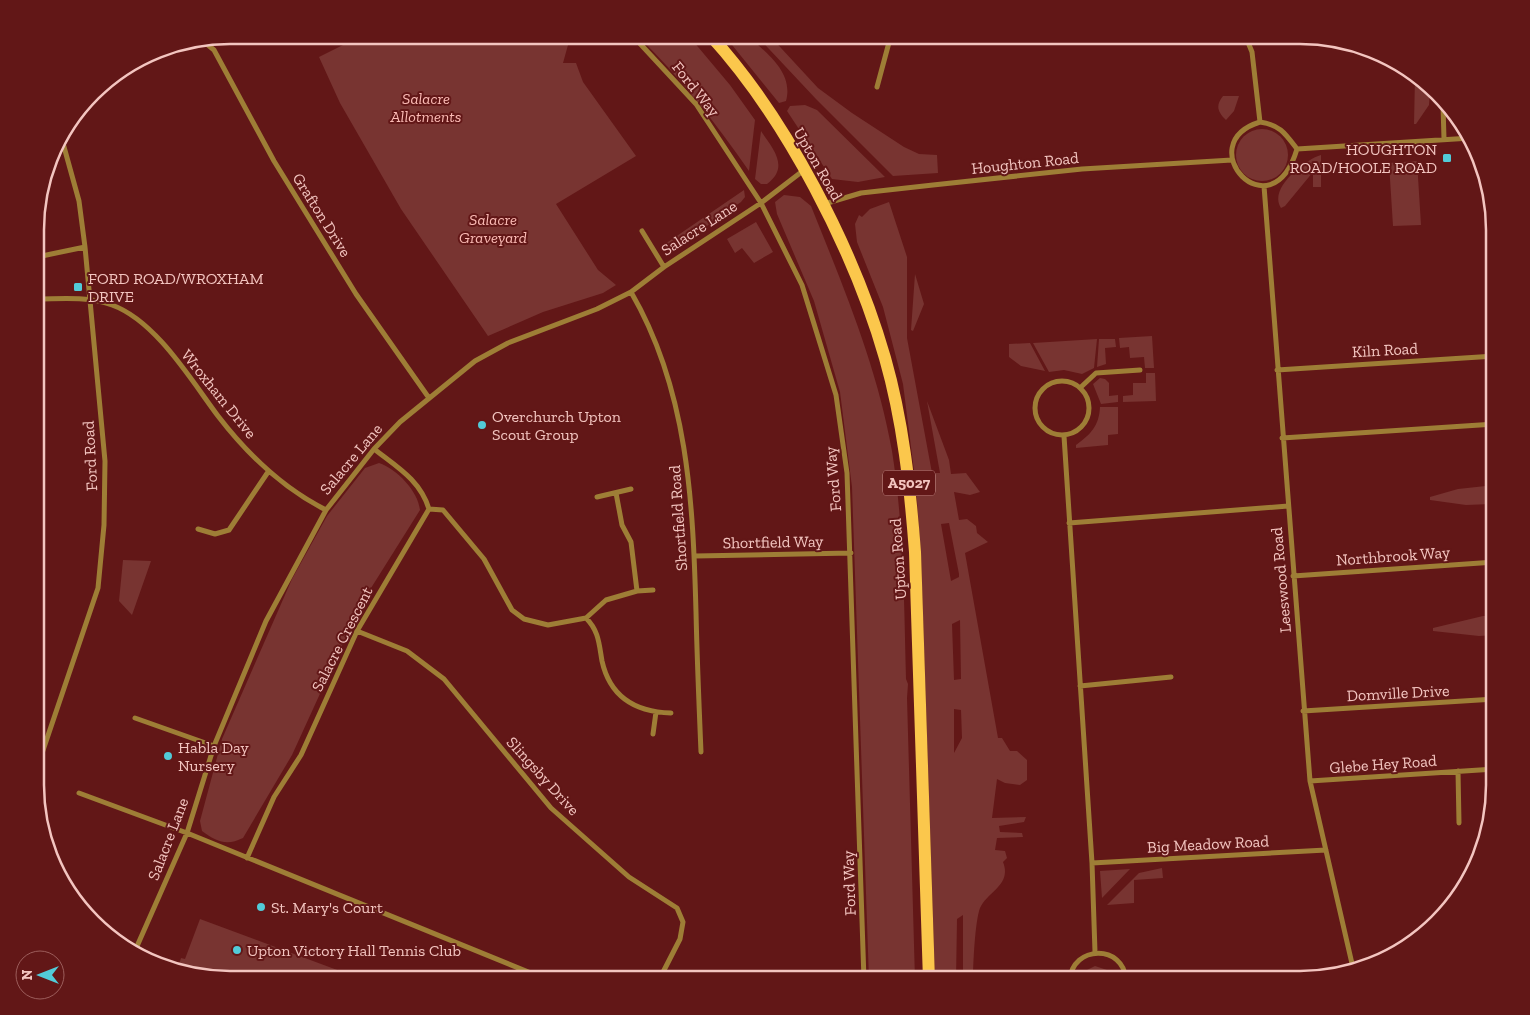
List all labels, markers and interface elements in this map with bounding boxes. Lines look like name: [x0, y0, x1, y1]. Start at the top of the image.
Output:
street label: Ford Way: [668, 58, 724, 121]
park label: Salacre Allotments: [389, 89, 462, 126]
street label: Upton Road: [789, 124, 847, 204]
place label: HOUGHTON ROAD/HOOLE ROAD: [1290, 140, 1437, 177]
street label: Houghton Road: [970, 148, 1080, 178]
marker: HOUGHTON ROAD/HOOLE ROAD: [1441, 152, 1453, 164]
street label: Grafton Drive: [289, 170, 355, 260]
street label: Salacre Lane: [657, 196, 741, 260]
park label: Salacre Graveyard: [459, 210, 527, 247]
place label: FORD ROAD/WROXHAM DRIVE: [88, 269, 264, 306]
marker: FORD ROAD/WROXHAM DRIVE: [72, 281, 84, 293]
street label: Kiln Road: [1351, 339, 1419, 361]
street label: Wroxham Drive: [177, 346, 261, 442]
place label: Overchurch Upton Scout Group: [492, 407, 622, 444]
marker: Overchurch Upton Scout Group: [476, 419, 488, 431]
street label: Ford Road: [79, 420, 101, 492]
street label: Salacre Lane: [316, 420, 386, 498]
street label: Ford Way: [821, 445, 845, 512]
street label: Shortfield Road: [665, 464, 691, 572]
road number: A5027: [883, 470, 935, 496]
street label: Upton Road: [886, 518, 910, 600]
street label: Leeswood Road: [1267, 526, 1295, 634]
street label: Shortfield Way: [722, 532, 824, 552]
street label: Northbrook Way: [1335, 542, 1451, 569]
street label: Salacre Crescent: [307, 583, 377, 695]
street label: Domville Drive: [1346, 681, 1450, 705]
street label: Slingsby Drive: [503, 733, 583, 819]
place label: Habla Day Nursery: [178, 738, 249, 775]
marker: Habla Day Nursery: [162, 750, 174, 762]
street label: Glebe Hey Road: [1329, 751, 1437, 777]
street label: Salacre Lane: [144, 795, 192, 883]
street label: Big Meadow Road: [1146, 831, 1270, 857]
street label: Ford Way: [838, 849, 860, 916]
place label: St. Mary's Court: [271, 898, 383, 917]
marker: St. Mary's Court: [255, 901, 267, 913]
place label: Upton Victory Hall Tennis Club: [247, 941, 461, 960]
marker: Upton Victory Hall Tennis Club: [231, 944, 243, 956]
north arrow: [15, 950, 65, 1000]
text: N: [19, 969, 36, 980]

